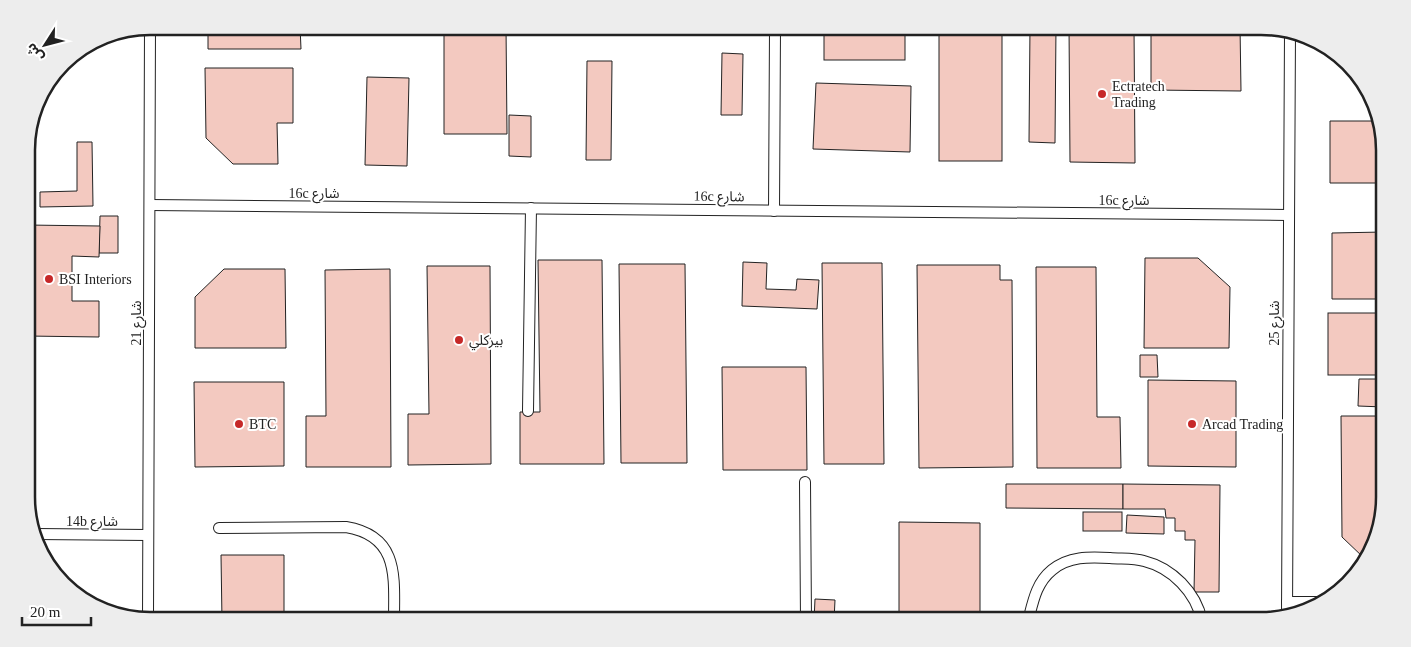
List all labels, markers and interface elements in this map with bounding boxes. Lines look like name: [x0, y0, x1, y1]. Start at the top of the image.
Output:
north arrow: [20, 20, 70, 70]
text: ش: [23, 40, 47, 65]
place label: Ectratech Trading: [1112, 79, 1165, 110]
marker: Ectratech Trading: [1096, 88, 1108, 100]
street label: 16c شارع: [288, 186, 340, 204]
street label: 16c شارع: [693, 189, 745, 207]
street label: 16c شارع: [1098, 193, 1150, 211]
place label: BSI Interiors: [59, 272, 132, 287]
marker: BSI Interiors: [43, 273, 55, 285]
street label: شارع 21: [129, 301, 147, 345]
street label: شارع 25: [1267, 301, 1285, 345]
place label: بيركلي: [469, 333, 503, 351]
marker: بيركلي: [453, 334, 465, 346]
place label: BTC: [249, 417, 276, 432]
place label: Arcad Trading: [1202, 417, 1283, 432]
marker: BTC: [233, 418, 245, 430]
marker: Arcad Trading: [1186, 418, 1198, 430]
street label: 14b شارع: [66, 514, 118, 532]
scale bar: [22, 594, 91, 626]
text: 20 m: [30, 604, 61, 620]

